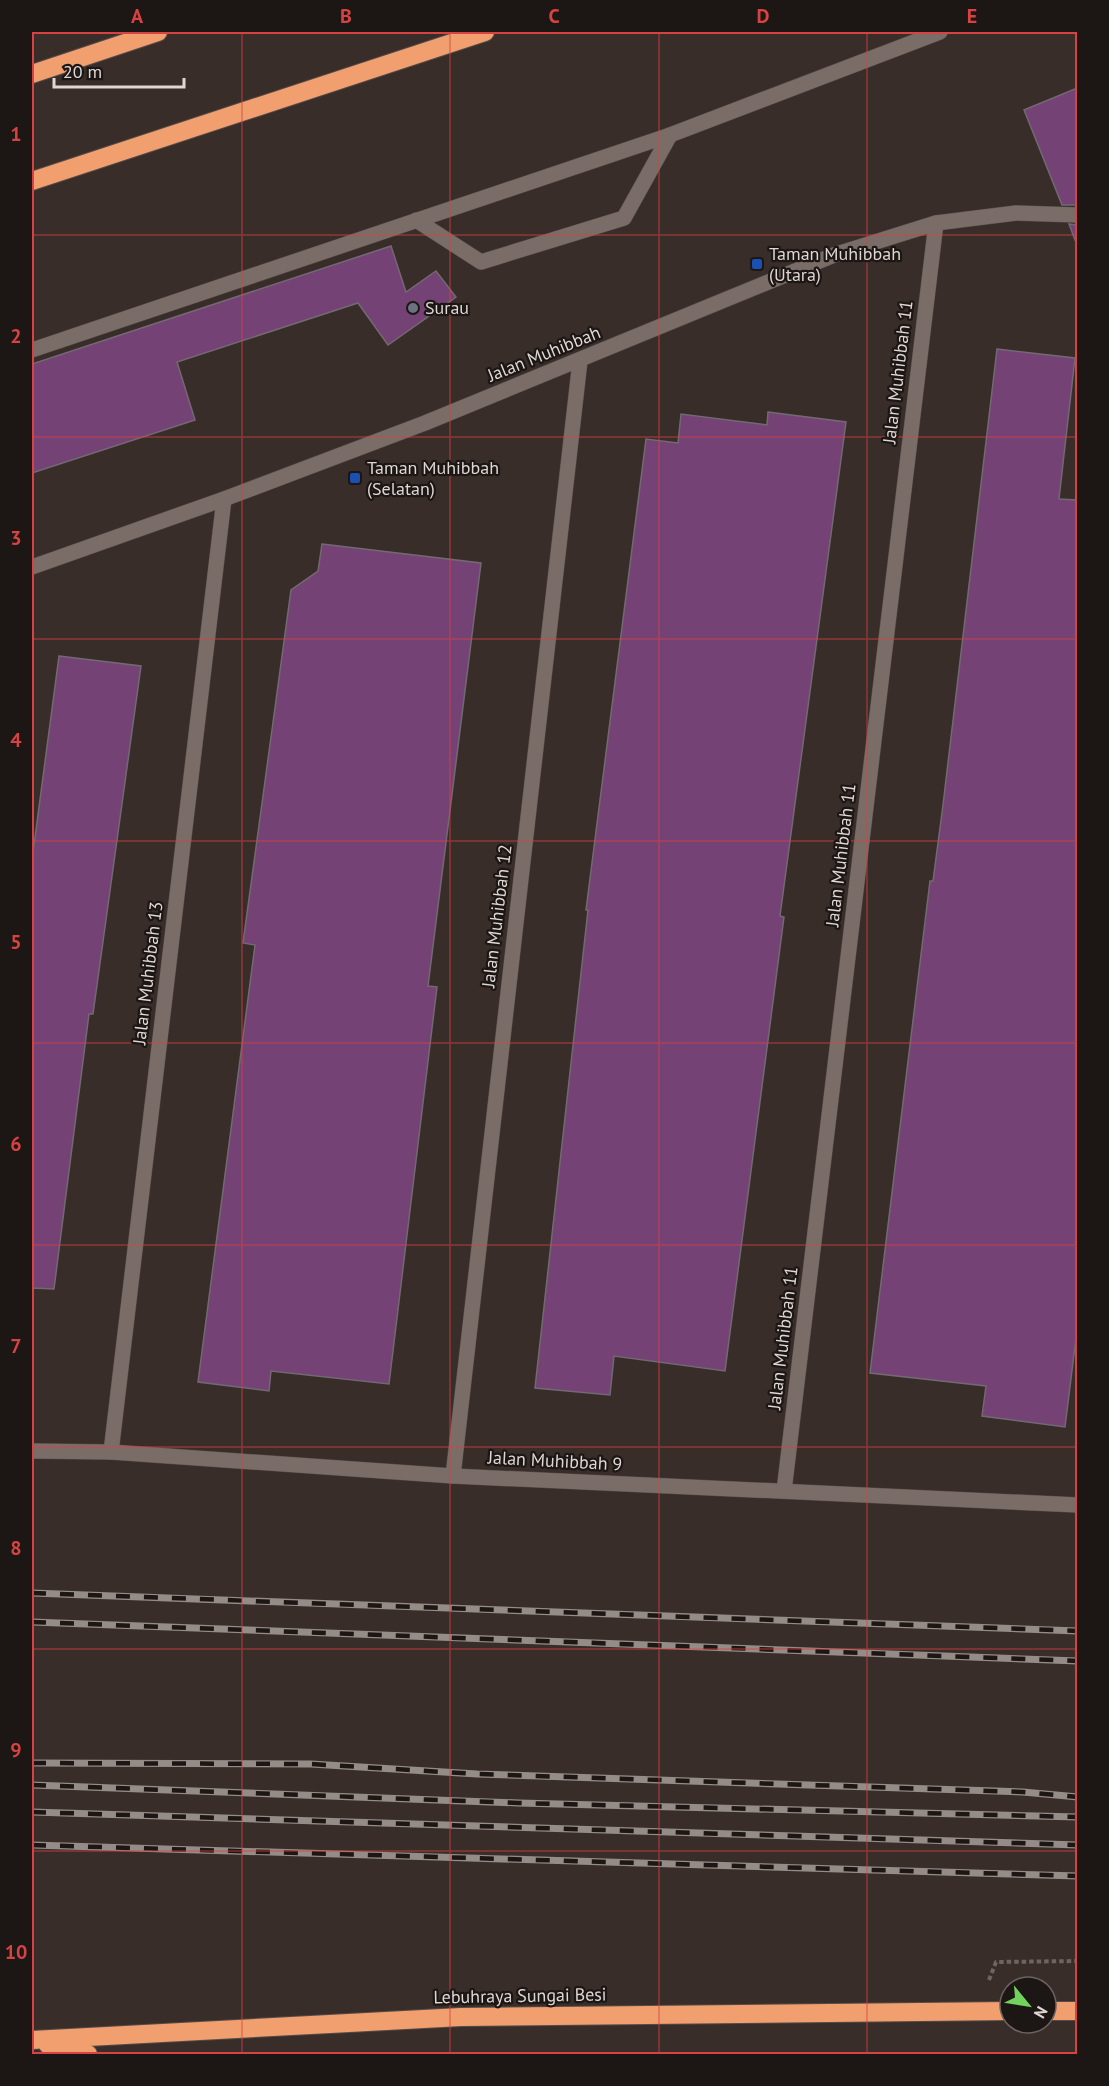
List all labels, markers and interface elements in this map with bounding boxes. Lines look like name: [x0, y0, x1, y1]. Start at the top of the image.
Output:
text: A: [131, 3, 144, 29]
text: B: [340, 3, 352, 29]
text: C: [548, 3, 560, 29]
text: D: [757, 3, 770, 29]
text: E: [967, 3, 977, 29]
scale bar: [54, 51, 184, 89]
text: 20 m: [63, 60, 102, 83]
text: 1: [10, 121, 22, 147]
place label: Taman Muhibbah (Utara): [769, 242, 901, 286]
marker: Taman Muhibbah (Utara): [750, 257, 764, 271]
place label: Surau: [425, 296, 469, 319]
street label: Jalan Muhibbah 11: [877, 299, 918, 446]
marker: Surau: [406, 301, 420, 315]
street label: Jalan Muhibbah: [483, 320, 604, 387]
text: 2: [10, 323, 22, 349]
place label: Taman Muhibbah (Selatan): [367, 456, 499, 500]
marker: Taman Muhibbah (Selatan): [348, 471, 362, 485]
text: 3: [10, 525, 22, 551]
text: 4: [10, 727, 22, 753]
street label: Jalan Muhibbah 11: [820, 782, 861, 929]
street label: Jalan Muhibbah 12: [476, 843, 517, 990]
street label: Jalan Muhibbah 13: [127, 900, 168, 1047]
text: 5: [10, 929, 22, 955]
text: 6: [10, 1131, 22, 1157]
street label: Jalan Muhibbah 11: [762, 1265, 803, 1412]
text: 7: [10, 1333, 22, 1359]
street label: Jalan Muhibbah 9: [486, 1445, 623, 1476]
text: 8: [10, 1535, 22, 1561]
text: 9: [10, 1737, 22, 1763]
text: 10: [5, 1939, 27, 1965]
north arrow: [998, 1975, 1058, 2035]
street label: Lebuhraya Sungai Besi: [433, 1982, 607, 2009]
text: N: [1030, 2003, 1052, 2022]

